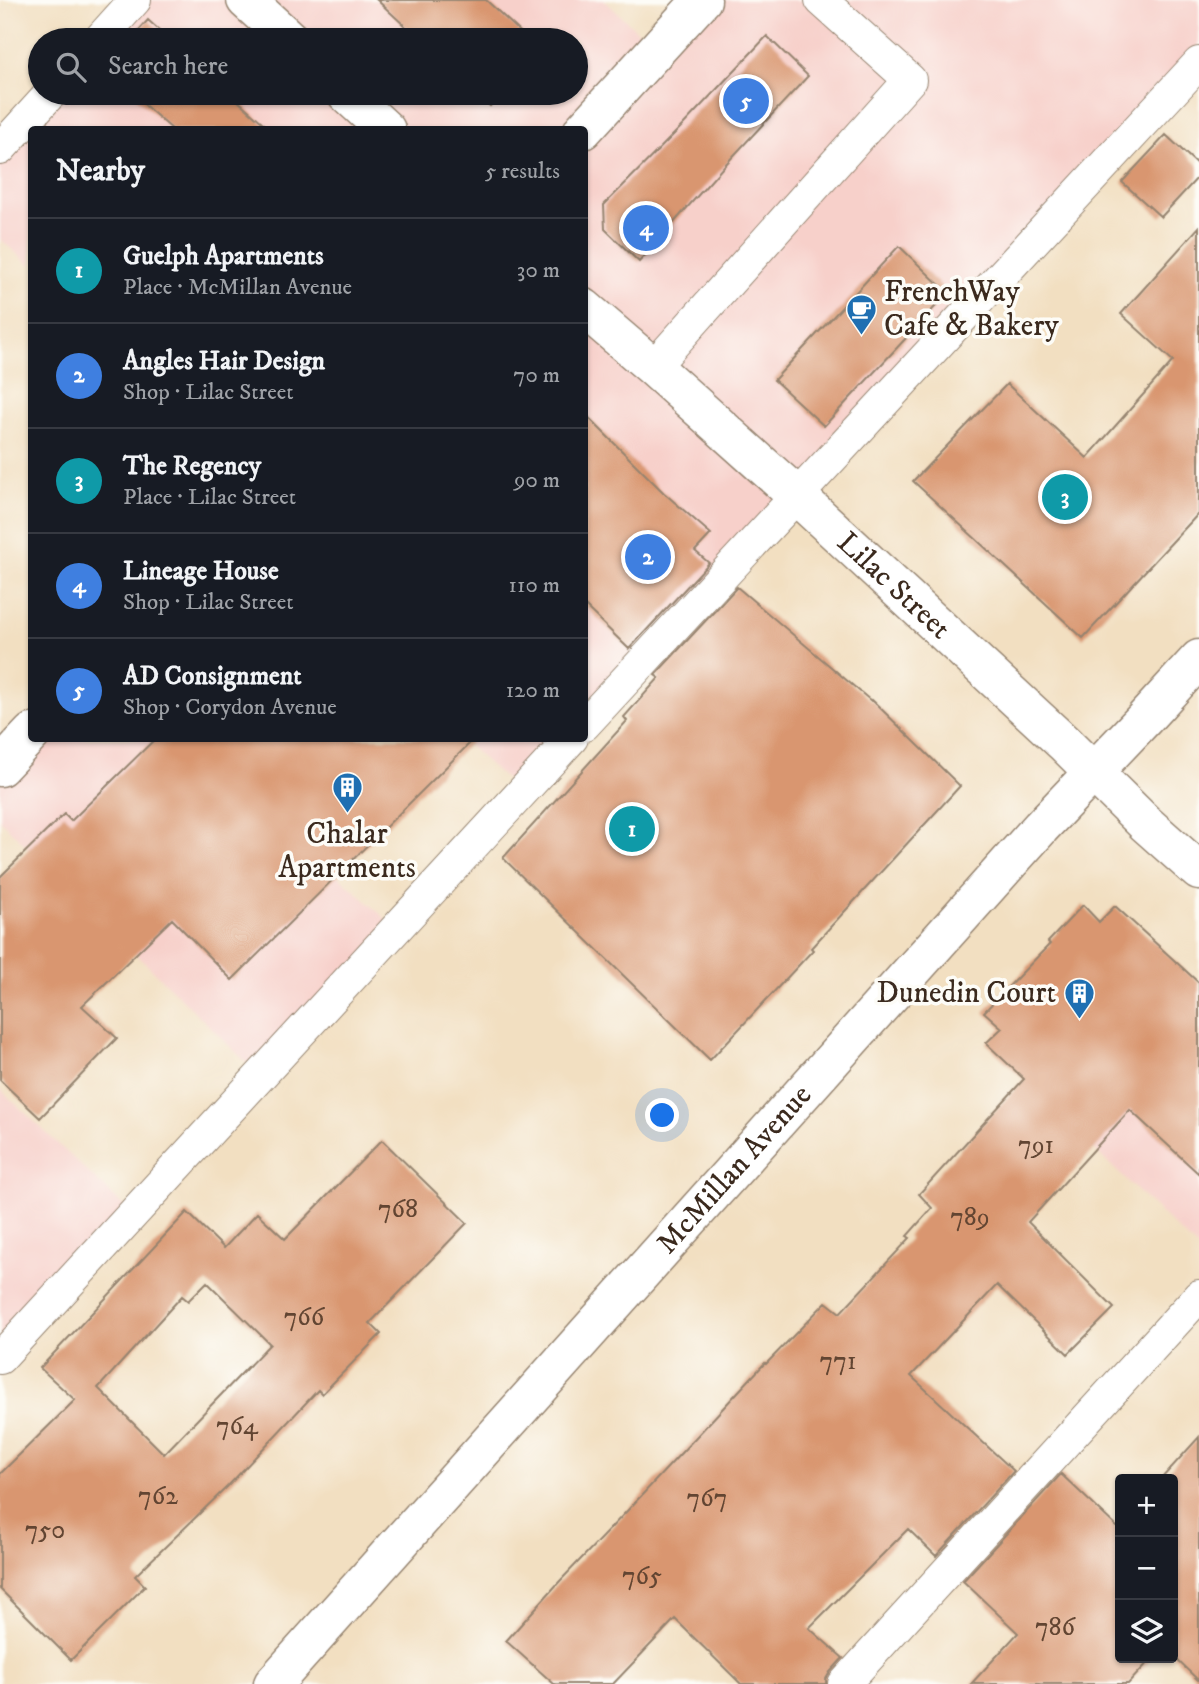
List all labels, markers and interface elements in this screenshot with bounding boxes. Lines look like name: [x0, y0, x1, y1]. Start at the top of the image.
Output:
search box: [28, 28, 588, 105]
icon: search: [52, 48, 90, 86]
text: Search here: [108, 50, 228, 83]
pin: 5: [723, 75, 769, 127]
text: Nearby: [56, 153, 145, 190]
text: 5 results: [485, 157, 560, 186]
pin: 4: [623, 202, 669, 254]
text: Guelph Apartments: [123, 240, 324, 273]
text: 1: [75, 256, 83, 285]
text: 30 m: [517, 256, 560, 285]
text: Place · McMillan Avenue: [123, 273, 352, 302]
place label: FrenchWay Cafe & Bakery: [884, 274, 1059, 345]
cafe icon: FrenchWay Cafe & Bakery: [844, 292, 878, 336]
text: Angles Hair Design: [123, 345, 325, 378]
text: 2: [73, 361, 85, 390]
text: 70 m: [513, 361, 560, 390]
text: Shop · Lilac Street: [123, 378, 294, 407]
text: The Regency: [123, 450, 261, 483]
text: 3: [75, 466, 83, 495]
text: 90 m: [514, 466, 560, 495]
pin: 3: [1042, 471, 1088, 523]
text: Place · Lilac Street: [123, 483, 296, 512]
street label: Lilac Street: [829, 524, 958, 647]
pin: 2: [625, 531, 671, 583]
text: Lineage House: [123, 555, 279, 588]
text: 4: [72, 571, 86, 600]
text: 110 m: [509, 571, 560, 600]
text: Shop · Lilac Street: [123, 588, 294, 617]
text: AD Consignment: [123, 660, 302, 693]
text: 5: [73, 676, 85, 705]
text: 120 m: [506, 676, 560, 705]
text: Shop · Corydon Avenue: [123, 693, 337, 722]
building icon: Chalar Apartments: [330, 771, 364, 815]
pin: 1: [609, 803, 655, 855]
place label: Chalar Apartments: [278, 816, 416, 887]
place label: Dunedin Court: [877, 975, 1056, 1012]
building icon: Dunedin Court: [1062, 976, 1096, 1020]
street label: McMillan Avenue: [649, 1077, 820, 1262]
your location: [645, 1098, 679, 1132]
house number: 791: [1018, 1129, 1054, 1162]
house number: 768: [378, 1193, 418, 1226]
house number: 789: [950, 1201, 990, 1234]
house number: 766: [284, 1301, 326, 1334]
house number: 771: [820, 1345, 856, 1378]
house number: 764: [216, 1410, 259, 1443]
map controls: [1115, 1474, 1178, 1663]
button: +: [1115, 1474, 1178, 1537]
house number: 762: [138, 1480, 178, 1513]
house number: 767: [687, 1482, 727, 1515]
house number: 750: [25, 1514, 65, 1547]
button: −: [1115, 1537, 1178, 1600]
house number: 765: [622, 1560, 662, 1593]
button: layers: [1115, 1600, 1178, 1663]
house number: 786: [1035, 1611, 1077, 1644]

